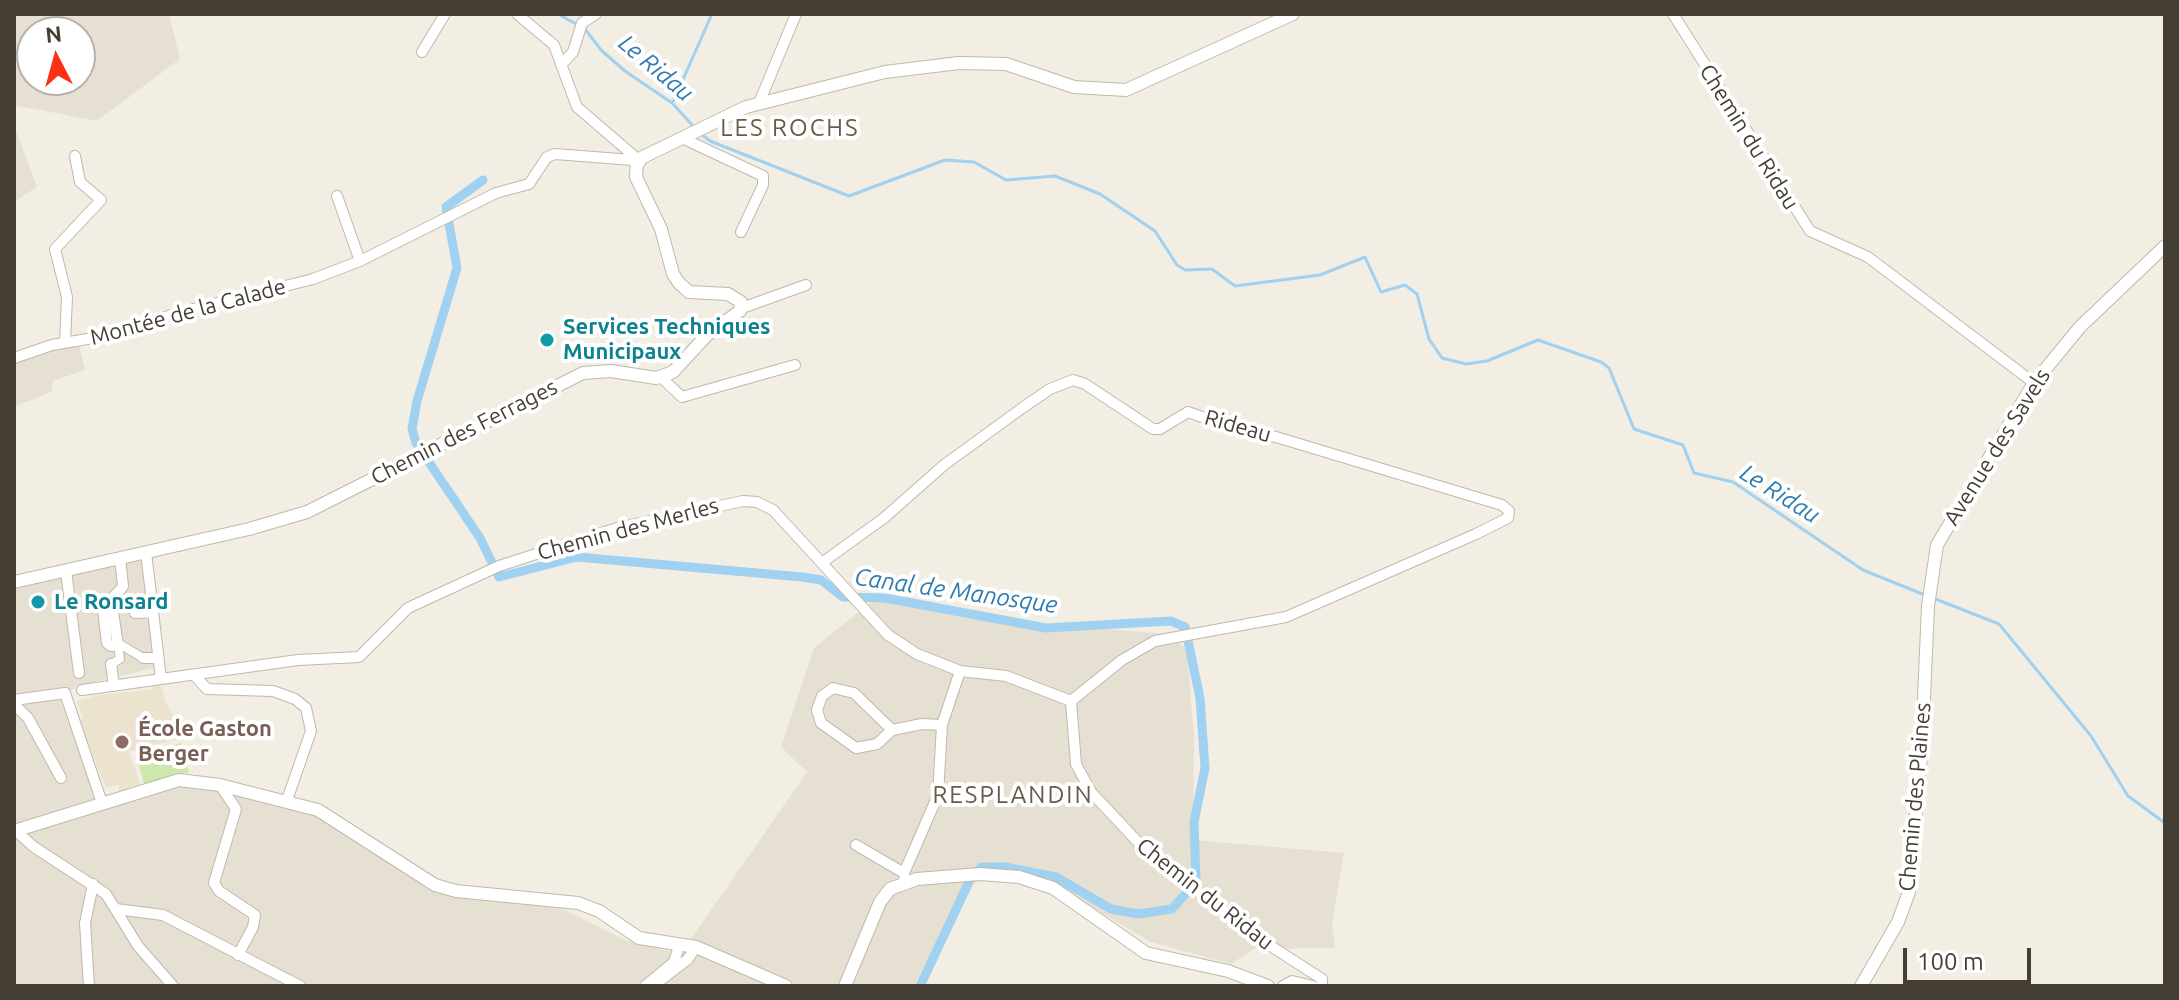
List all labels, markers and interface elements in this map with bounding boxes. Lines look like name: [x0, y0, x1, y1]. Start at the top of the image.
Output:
north arrow: [16, 16, 96, 96]
text: N: [44, 20, 63, 47]
water label: Le Ridau: [613, 29, 699, 107]
street label: Chemin du Ridau: [1694, 59, 1804, 215]
district label: LES ROCHS: [720, 114, 860, 142]
street label: Montée de la Calade: [87, 273, 289, 351]
place label: Services Techniques Municipaux: [563, 314, 771, 366]
marker: Services Techniques Municipaux: [538, 331, 556, 349]
street label: Avenue des Savels: [1938, 364, 2056, 530]
street label: Chemin des Ferrages: [366, 374, 562, 490]
street label: Rideau: [1202, 404, 1274, 448]
water label: Le Ridau: [1735, 458, 1825, 530]
street label: Chemin des Merles: [534, 492, 722, 566]
water label: Canal de Manosque: [853, 562, 1059, 620]
place label: Le Ronsard: [54, 589, 168, 615]
marker: Le Ronsard: [29, 593, 47, 611]
street label: Chemin des Plaines: [1894, 701, 1936, 893]
place label: École Gaston Berger: [138, 716, 272, 768]
marker: École Gaston Berger: [113, 733, 131, 751]
district label: RESPLANDIN: [932, 781, 1094, 809]
street label: Chemin du Ridau: [1131, 832, 1279, 956]
scale bar: [1907, 932, 2035, 982]
text: 100 m: [1917, 948, 1984, 975]

